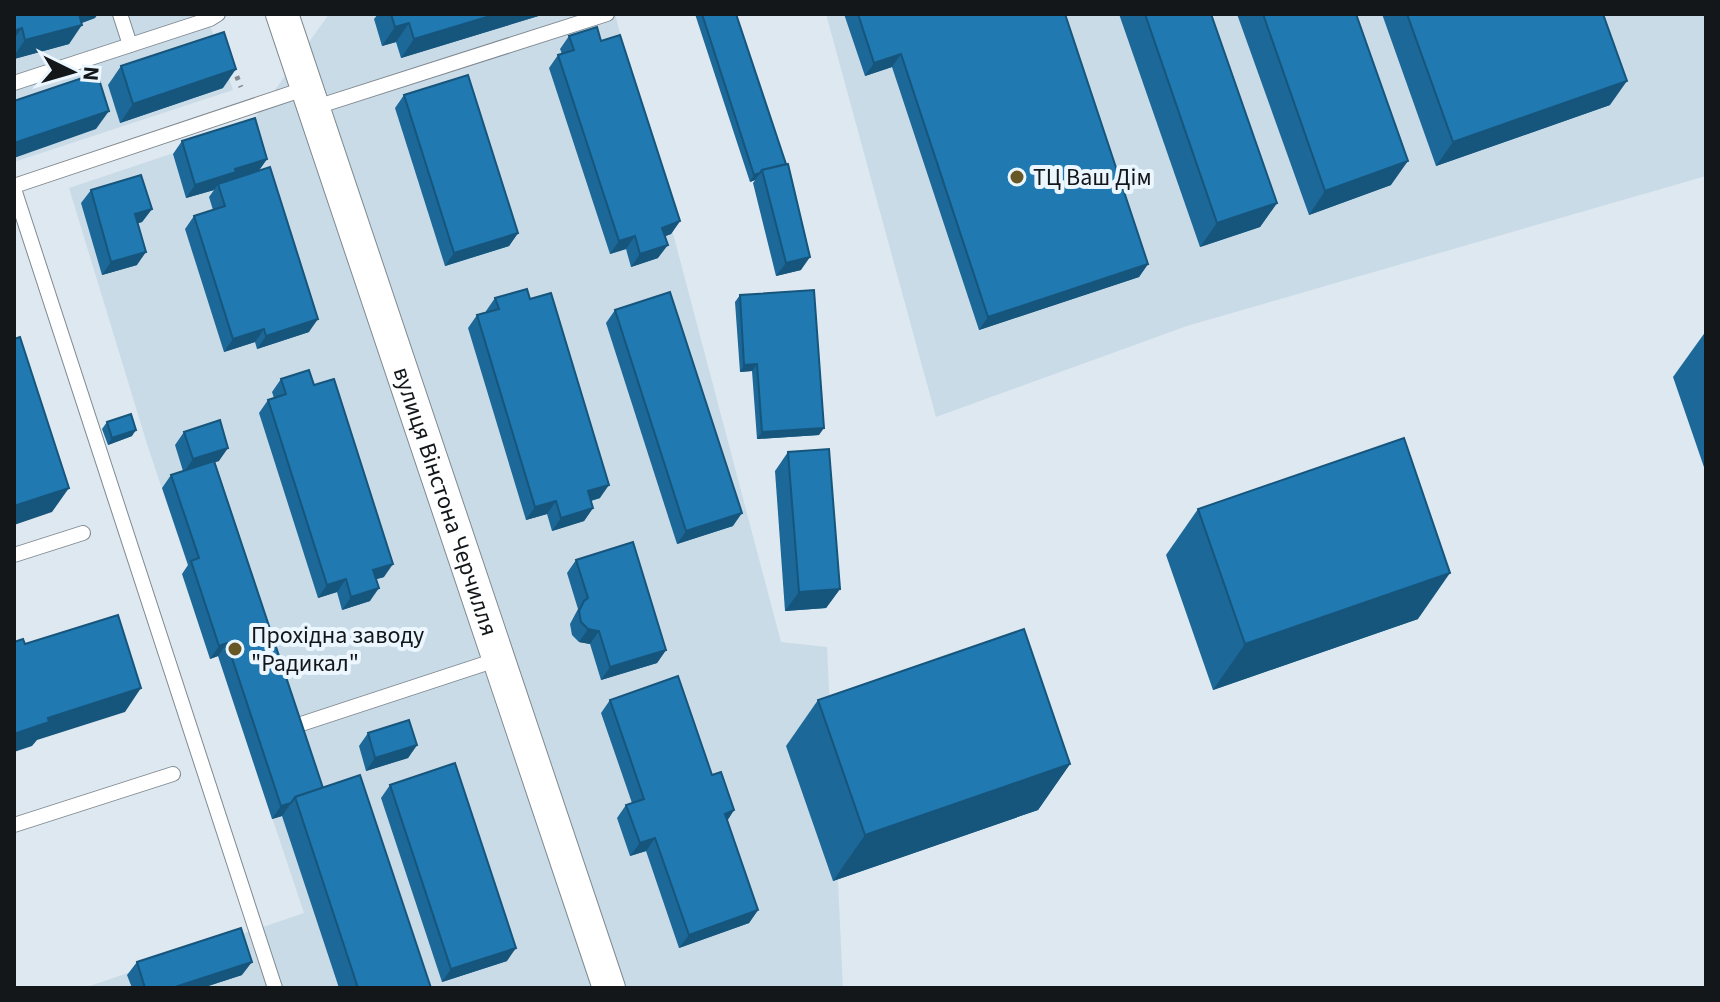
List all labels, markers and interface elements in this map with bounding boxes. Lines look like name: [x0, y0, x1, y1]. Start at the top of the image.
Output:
north arrow: [32, 32, 112, 112]
text: N: [74, 65, 108, 82]
place label: ТЦ Ваш Дім: [1033, 160, 1152, 195]
marker: ТЦ Ваш Дім: [1008, 168, 1026, 186]
street label: вулиця Вінстона Черчилля: [384, 362, 507, 640]
place label: Прохідна заводу "Радикал": [251, 618, 424, 681]
marker: Прохідна заводу "Радикал": [226, 640, 244, 658]

